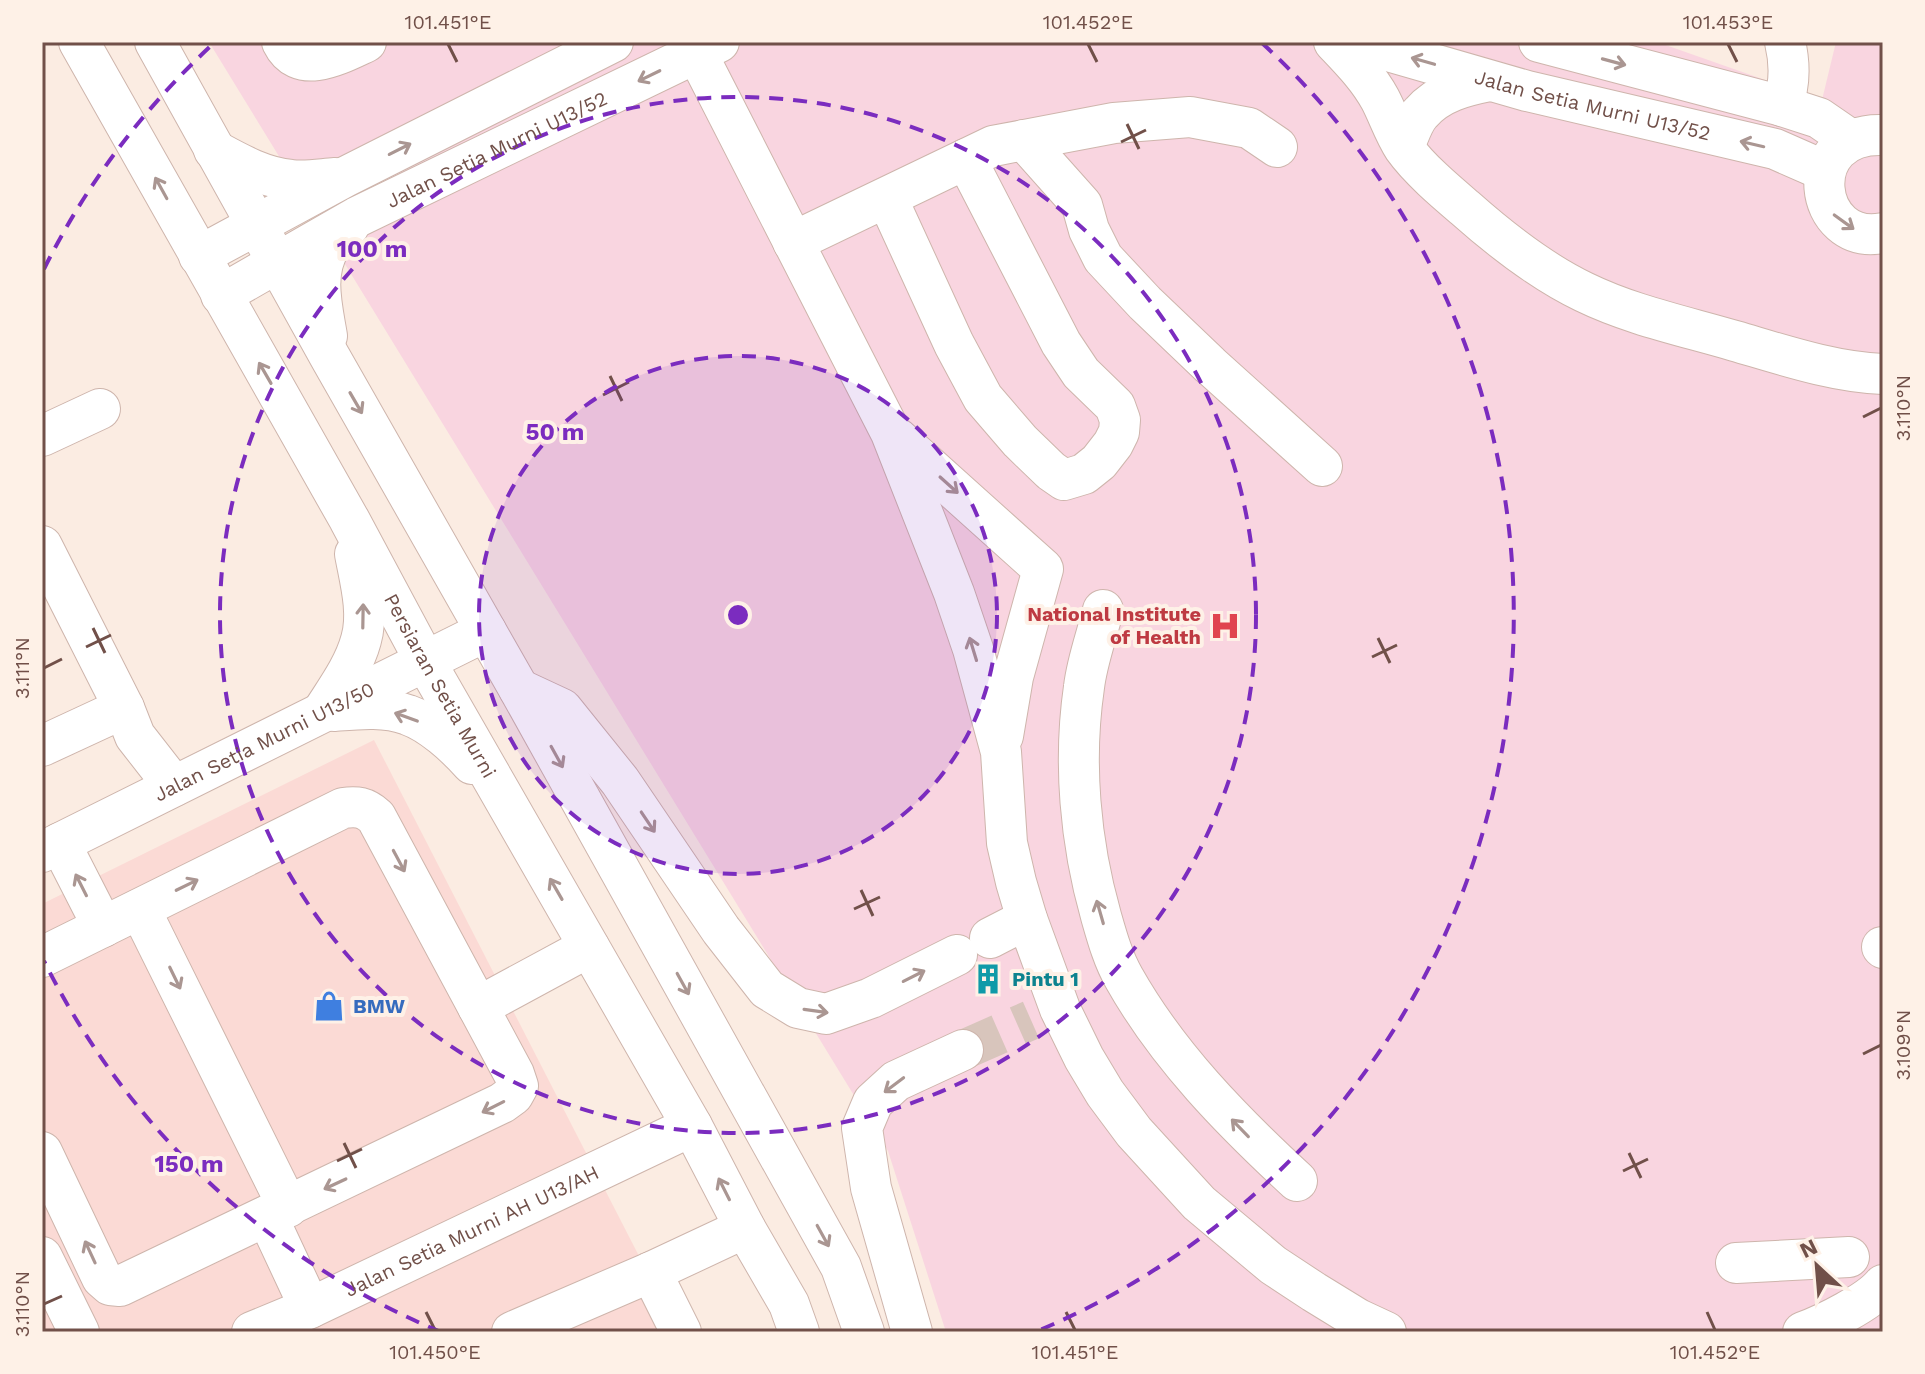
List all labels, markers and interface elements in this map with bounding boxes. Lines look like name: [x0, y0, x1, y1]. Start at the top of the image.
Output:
text: 101.451°E: [405, 10, 491, 34]
text: 101.452°E: [1043, 10, 1133, 34]
text: 101.453°E: [1683, 10, 1773, 34]
one-way arrow: [1411, 53, 1437, 68]
one-way arrow: [1601, 55, 1626, 70]
street label: Jalan Setia Murni U13/52: [1472, 65, 1713, 146]
one-way arrow: [637, 69, 661, 84]
street label: Jalan Setia Murni U13/52: [383, 86, 611, 213]
one-way arrow: [1740, 136, 1766, 151]
one-way arrow: [388, 141, 412, 156]
one-way arrow: [153, 177, 168, 201]
one-way arrow: [1833, 214, 1854, 231]
text: 100 m: [337, 235, 407, 263]
one-way arrow: [257, 361, 272, 385]
text: 3.110°N: [1891, 375, 1915, 441]
one-way arrow: [349, 391, 364, 415]
text: 50 m: [526, 418, 584, 446]
one-way arrow: [938, 476, 958, 494]
street label: Persiaran Setia Murni: [379, 589, 501, 782]
centre of rings: [724, 601, 752, 629]
place label: National Institute of Health: [1027, 602, 1201, 649]
one-way arrow: [355, 603, 371, 630]
hospital icon: National Institute of Health: [1208, 609, 1242, 643]
text: 3.111°N: [10, 637, 34, 699]
one-way arrow: [965, 637, 980, 663]
street label: Jalan Setia Murni U13/50: [150, 677, 378, 806]
one-way arrow: [394, 708, 419, 723]
one-way arrow: [549, 745, 565, 768]
one-way arrow: [640, 811, 656, 833]
one-way arrow: [392, 849, 408, 872]
one-way arrow: [73, 873, 89, 897]
one-way arrow: [175, 877, 199, 892]
one-way arrow: [548, 878, 564, 901]
one-way arrow: [1092, 900, 1107, 926]
building icon: Pintu 1: [971, 962, 1005, 996]
one-way arrow: [167, 966, 183, 990]
place label: Pintu 1: [1012, 967, 1079, 991]
one-way arrow: [902, 968, 926, 983]
one-way arrow: [675, 972, 691, 995]
shop icon: BMW: [312, 989, 346, 1023]
place label: BMW: [353, 994, 405, 1018]
one-way arrow: [803, 1004, 829, 1019]
text: 3.109°N: [1891, 1009, 1915, 1081]
one-way arrow: [884, 1076, 905, 1093]
one-way arrow: [482, 1099, 506, 1115]
one-way arrow: [1231, 1118, 1250, 1138]
text: 150 m: [154, 1150, 224, 1178]
street label: Jalan Setia Murni AH U13/AH: [341, 1160, 603, 1302]
one-way arrow: [324, 1177, 348, 1192]
one-way arrow: [716, 1177, 732, 1201]
one-way arrow: [815, 1224, 831, 1247]
north arrow: [1777, 1226, 1857, 1306]
text: N: [1796, 1234, 1821, 1263]
one-way arrow: [82, 1241, 97, 1265]
text: 3.110°N: [10, 1271, 34, 1337]
text: 101.450°E: [389, 1340, 481, 1364]
text: 101.451°E: [1032, 1340, 1118, 1364]
text: 101.452°E: [1670, 1340, 1760, 1364]

